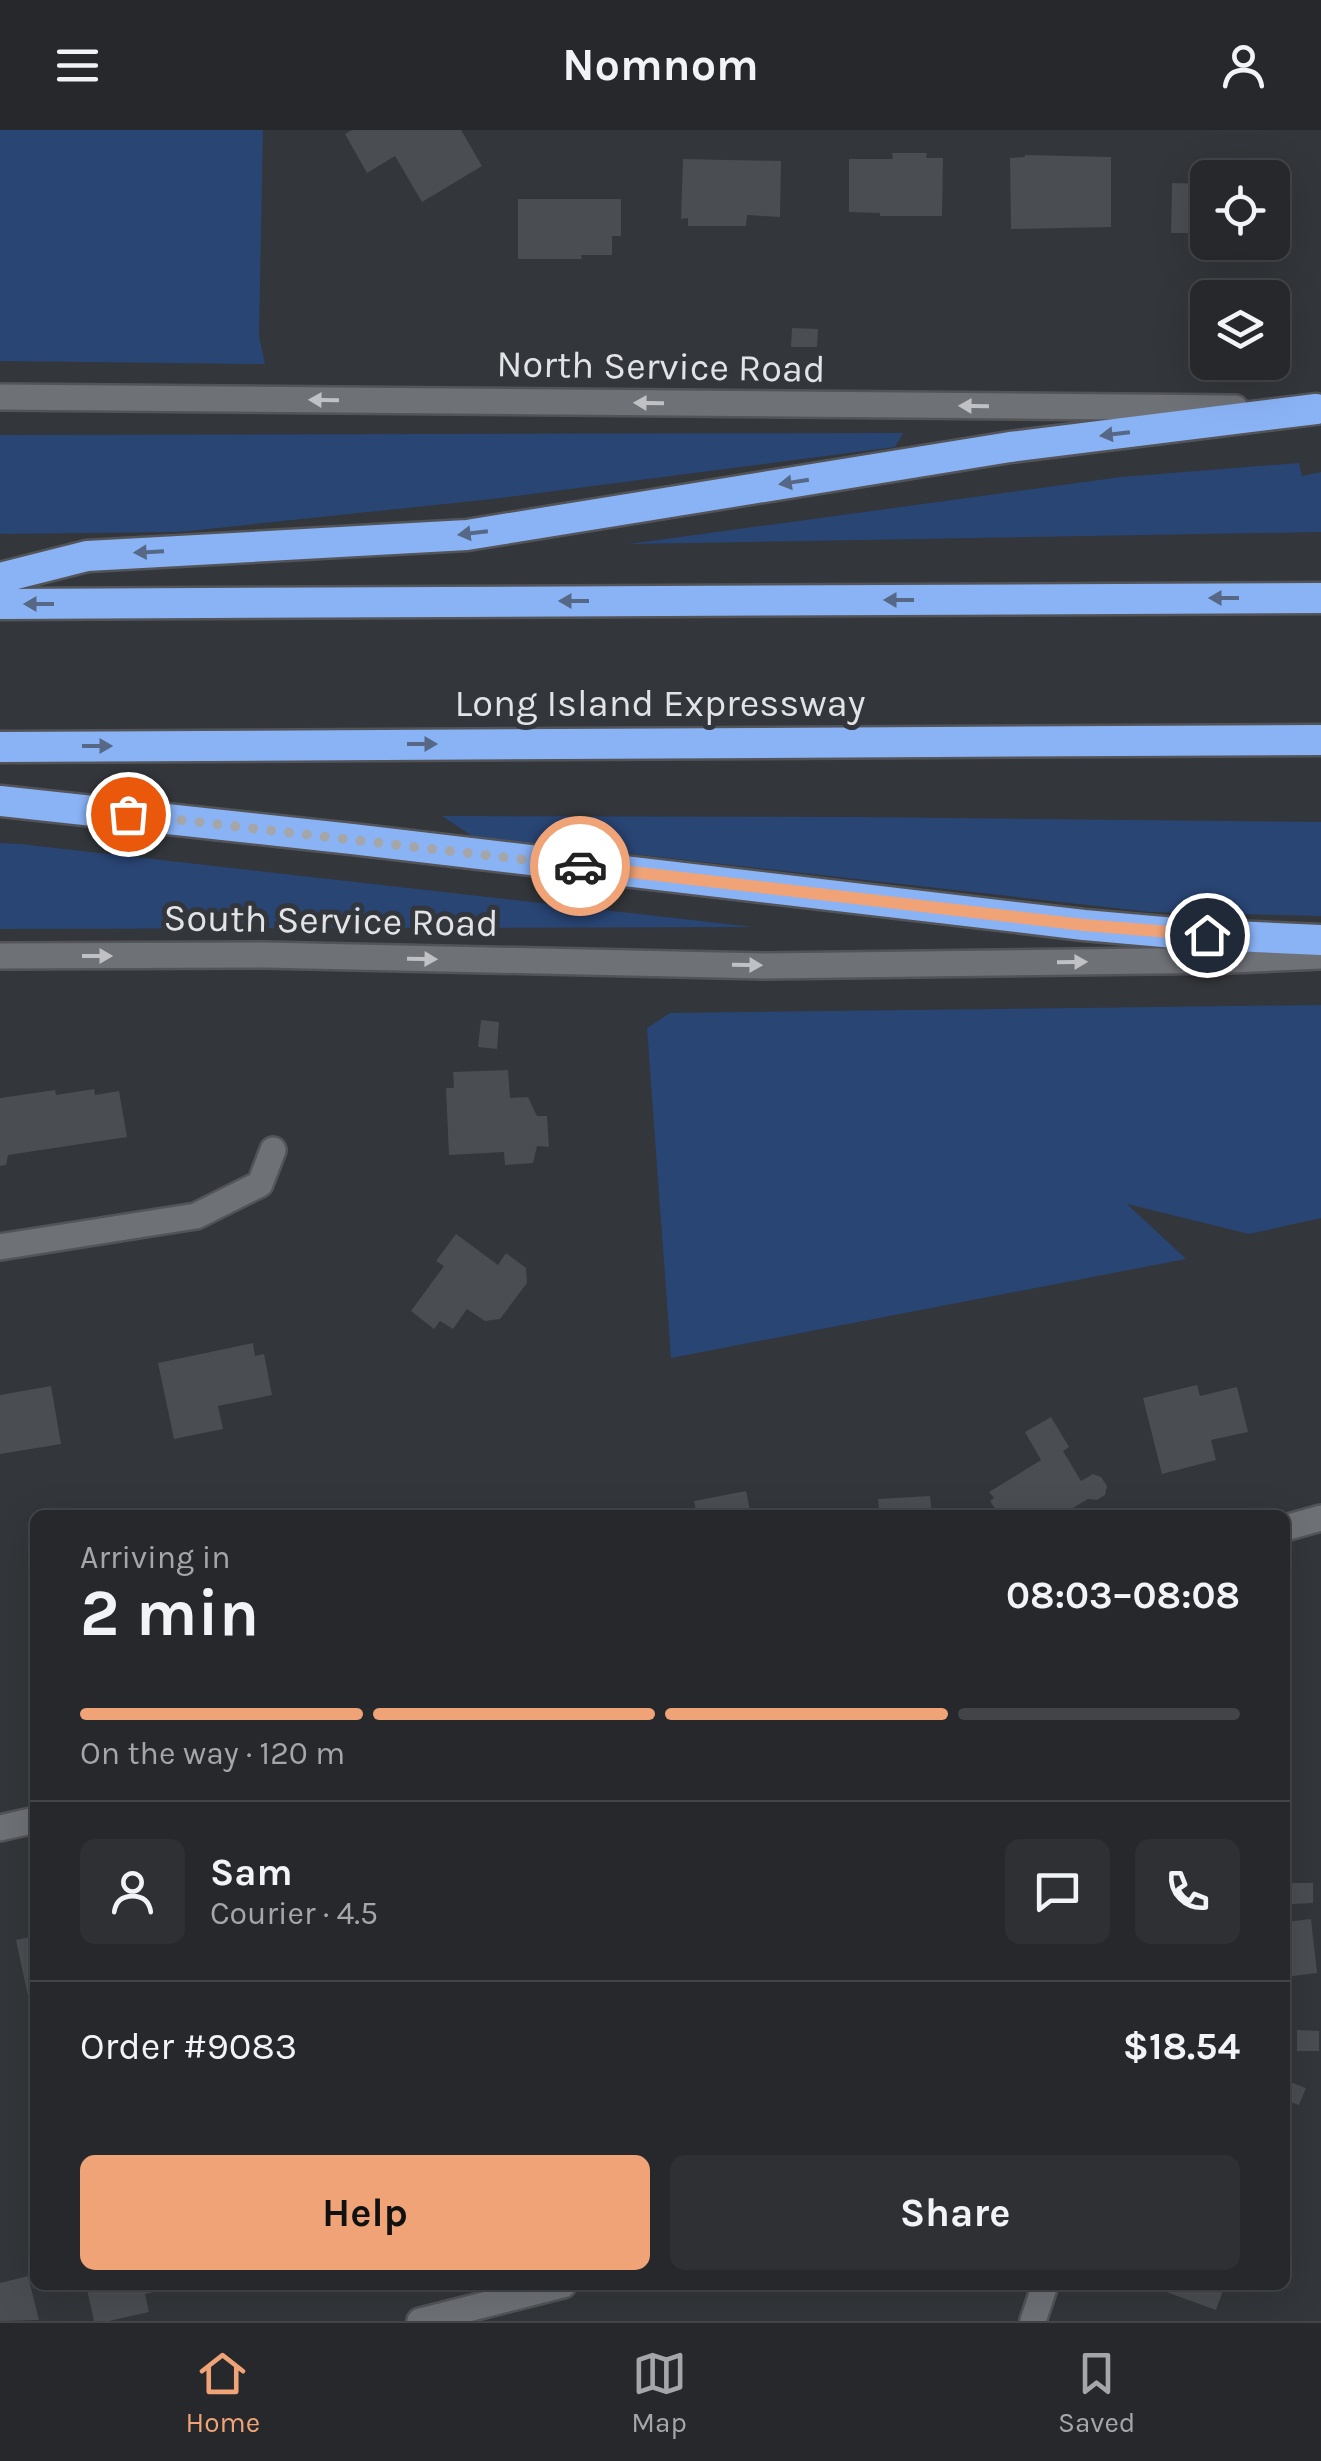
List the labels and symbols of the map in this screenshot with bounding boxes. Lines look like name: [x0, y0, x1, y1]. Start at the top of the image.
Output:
street label: North Service Road: [496, 341, 826, 392]
one-way arrow: [307, 392, 339, 408]
one-way arrow: [632, 395, 664, 411]
one-way arrow: [957, 398, 989, 414]
one-way arrow: [1099, 426, 1131, 442]
one-way arrow: [778, 475, 809, 490]
one-way arrow: [457, 526, 488, 542]
one-way arrow: [132, 544, 164, 560]
one-way arrow: [1207, 590, 1239, 606]
one-way arrow: [882, 592, 914, 608]
one-way arrow: [557, 593, 589, 609]
one-way arrow: [22, 596, 54, 612]
street label: Long Island Expressway: [455, 681, 866, 726]
one-way arrow: [407, 736, 439, 752]
one-way arrow: [82, 738, 114, 754]
pin: [86, 772, 171, 857]
courier: [530, 816, 630, 916]
pin: [1165, 893, 1250, 978]
street label: South Service Road: [163, 895, 499, 946]
one-way arrow: [82, 947, 114, 963]
one-way arrow: [407, 951, 439, 967]
one-way arrow: [1057, 954, 1089, 970]
one-way arrow: [732, 958, 764, 974]

